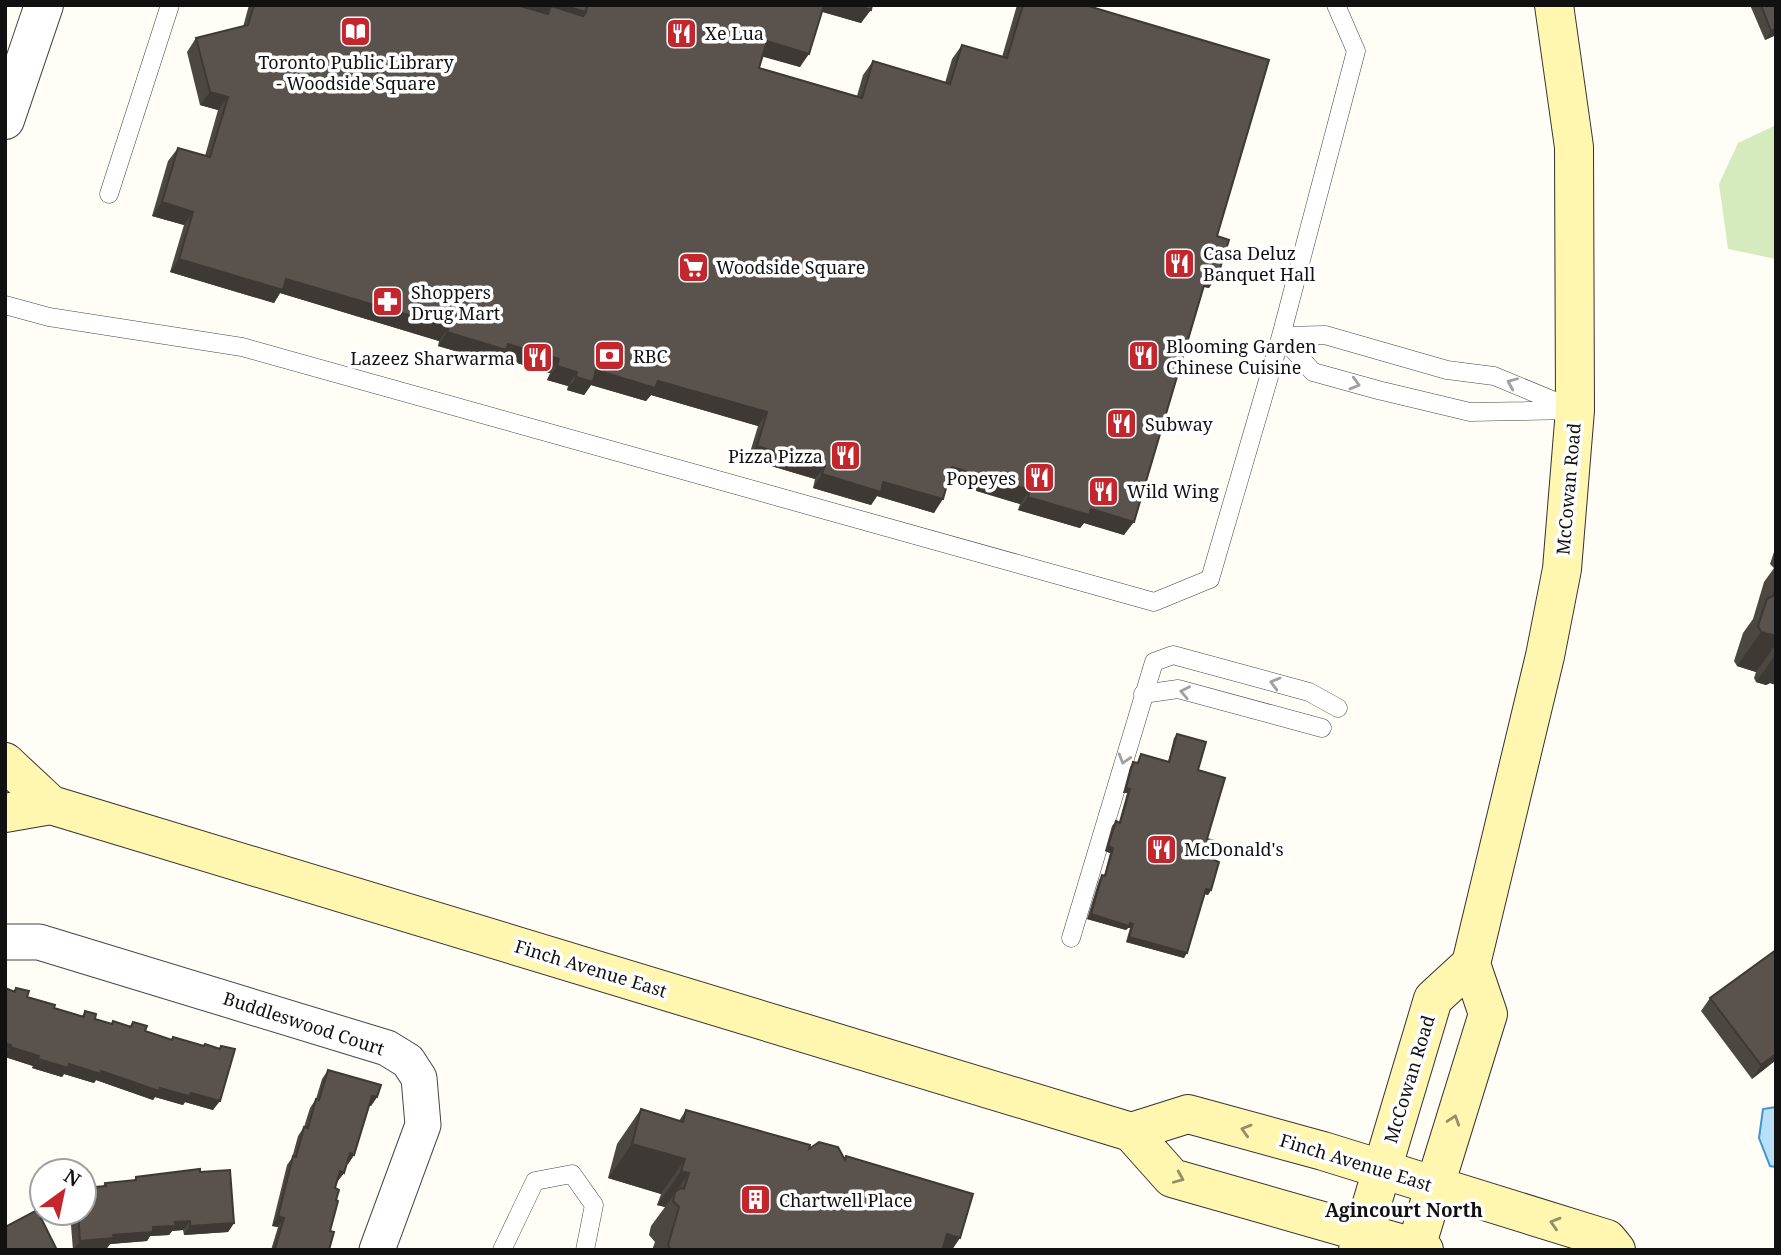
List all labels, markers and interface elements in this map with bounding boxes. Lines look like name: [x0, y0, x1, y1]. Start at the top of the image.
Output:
library icon: Toronto Public Library - Woodside Square: [339, 15, 373, 49]
restaurant icon: Xe Lua: [665, 16, 699, 50]
place label: Xe Lua: [705, 21, 764, 45]
place label: Toronto Public Library - Woodside Square: [258, 50, 455, 95]
place label: Casa Deluz Banquet Hall: [1203, 241, 1316, 286]
restaurant icon: Casa Deluz Banquet Hall: [1163, 246, 1197, 280]
supermarket icon: Woodside Square: [676, 250, 710, 284]
place label: Woodside Square: [716, 255, 865, 279]
place label: Shoppers Drug Mart: [411, 280, 500, 325]
pharmacy icon: Shoppers Drug Mart: [371, 285, 405, 319]
place label: Blooming Garden Chinese Cuisine: [1166, 334, 1317, 379]
bank icon: RBC: [593, 339, 627, 373]
restaurant icon: Blooming Garden Chinese Cuisine: [1126, 339, 1160, 373]
restaurant icon: Lazeez Sharwarma: [521, 341, 555, 375]
place label: RBC: [633, 344, 668, 368]
place label: Lazeez Sharwarma: [350, 346, 515, 370]
one-way arrow: [1349, 375, 1361, 390]
one-way arrow: [1507, 378, 1519, 392]
restaurant icon: Subway: [1105, 407, 1139, 441]
place label: Subway: [1145, 412, 1214, 436]
street label: McCowan Road: [1550, 422, 1586, 556]
restaurant icon: Pizza Pizza: [829, 439, 863, 473]
place label: Pizza Pizza: [728, 444, 823, 468]
restaurant icon: Popeyes: [1022, 461, 1056, 495]
place label: Popeyes: [946, 466, 1016, 490]
restaurant icon: Wild Wing: [1087, 474, 1121, 508]
place label: Wild Wing: [1127, 479, 1219, 503]
one-way arrow: [1269, 677, 1281, 691]
one-way arrow: [1179, 685, 1191, 700]
one-way arrow: [1117, 753, 1132, 765]
restaurant icon: McDonald's: [1144, 832, 1178, 866]
place label: McDonald's: [1184, 837, 1284, 861]
street label: Finch Avenue East: [512, 933, 670, 1003]
street label: Buddleswood Court: [220, 986, 388, 1060]
street label: McCowan Road: [1378, 1012, 1440, 1146]
one-way arrow: [1446, 1114, 1461, 1126]
one-way arrow: [1240, 1123, 1252, 1138]
street label: Finch Avenue East: [1277, 1127, 1435, 1197]
north arrow: [28, 1157, 98, 1227]
text: N: [59, 1163, 86, 1193]
one-way arrow: [1172, 1170, 1184, 1184]
building icon: Chartwell Place: [739, 1183, 773, 1217]
place label: Chartwell Place: [779, 1188, 913, 1212]
district label: Agincourt North: [1325, 1197, 1483, 1223]
one-way arrow: [1549, 1217, 1561, 1232]

